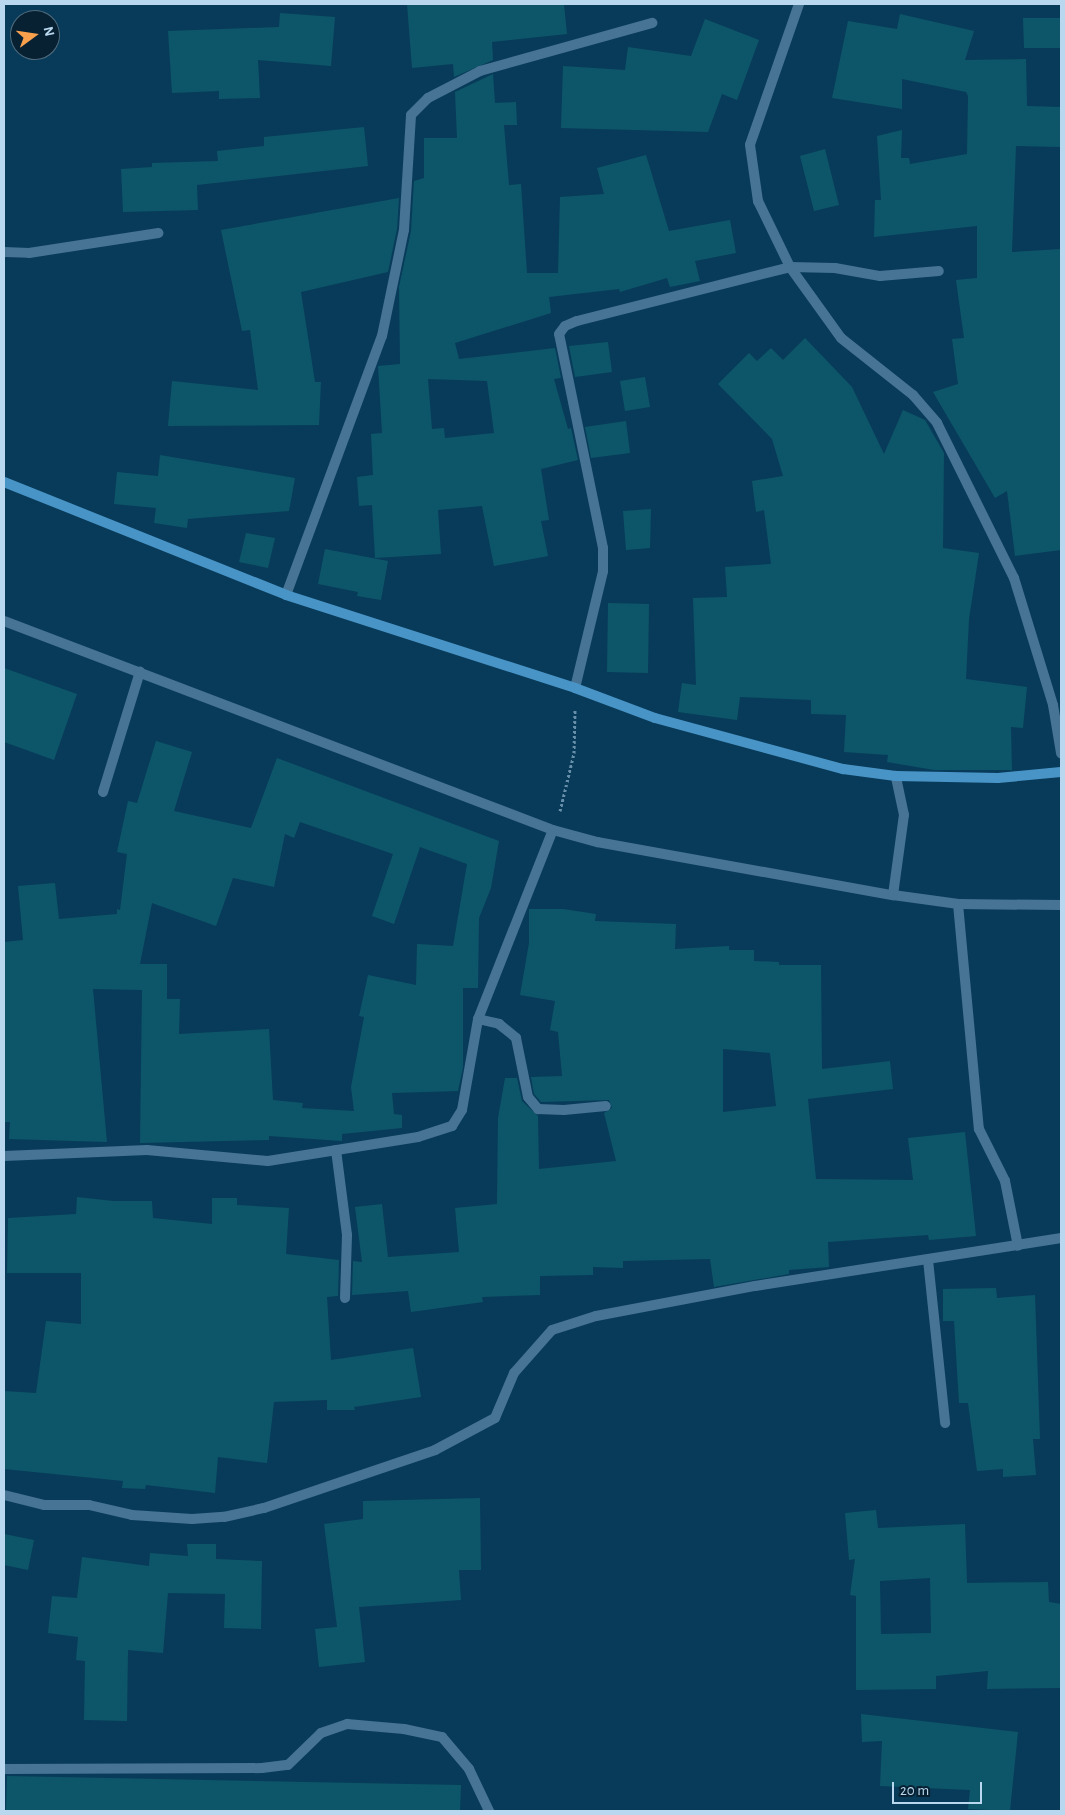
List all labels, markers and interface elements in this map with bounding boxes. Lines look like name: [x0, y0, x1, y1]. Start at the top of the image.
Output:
north arrow: [10, 10, 60, 60]
text: N: [41, 25, 57, 38]
scale bar: [895, 1772, 985, 1804]
text: 20 m: [900, 1783, 929, 1798]

